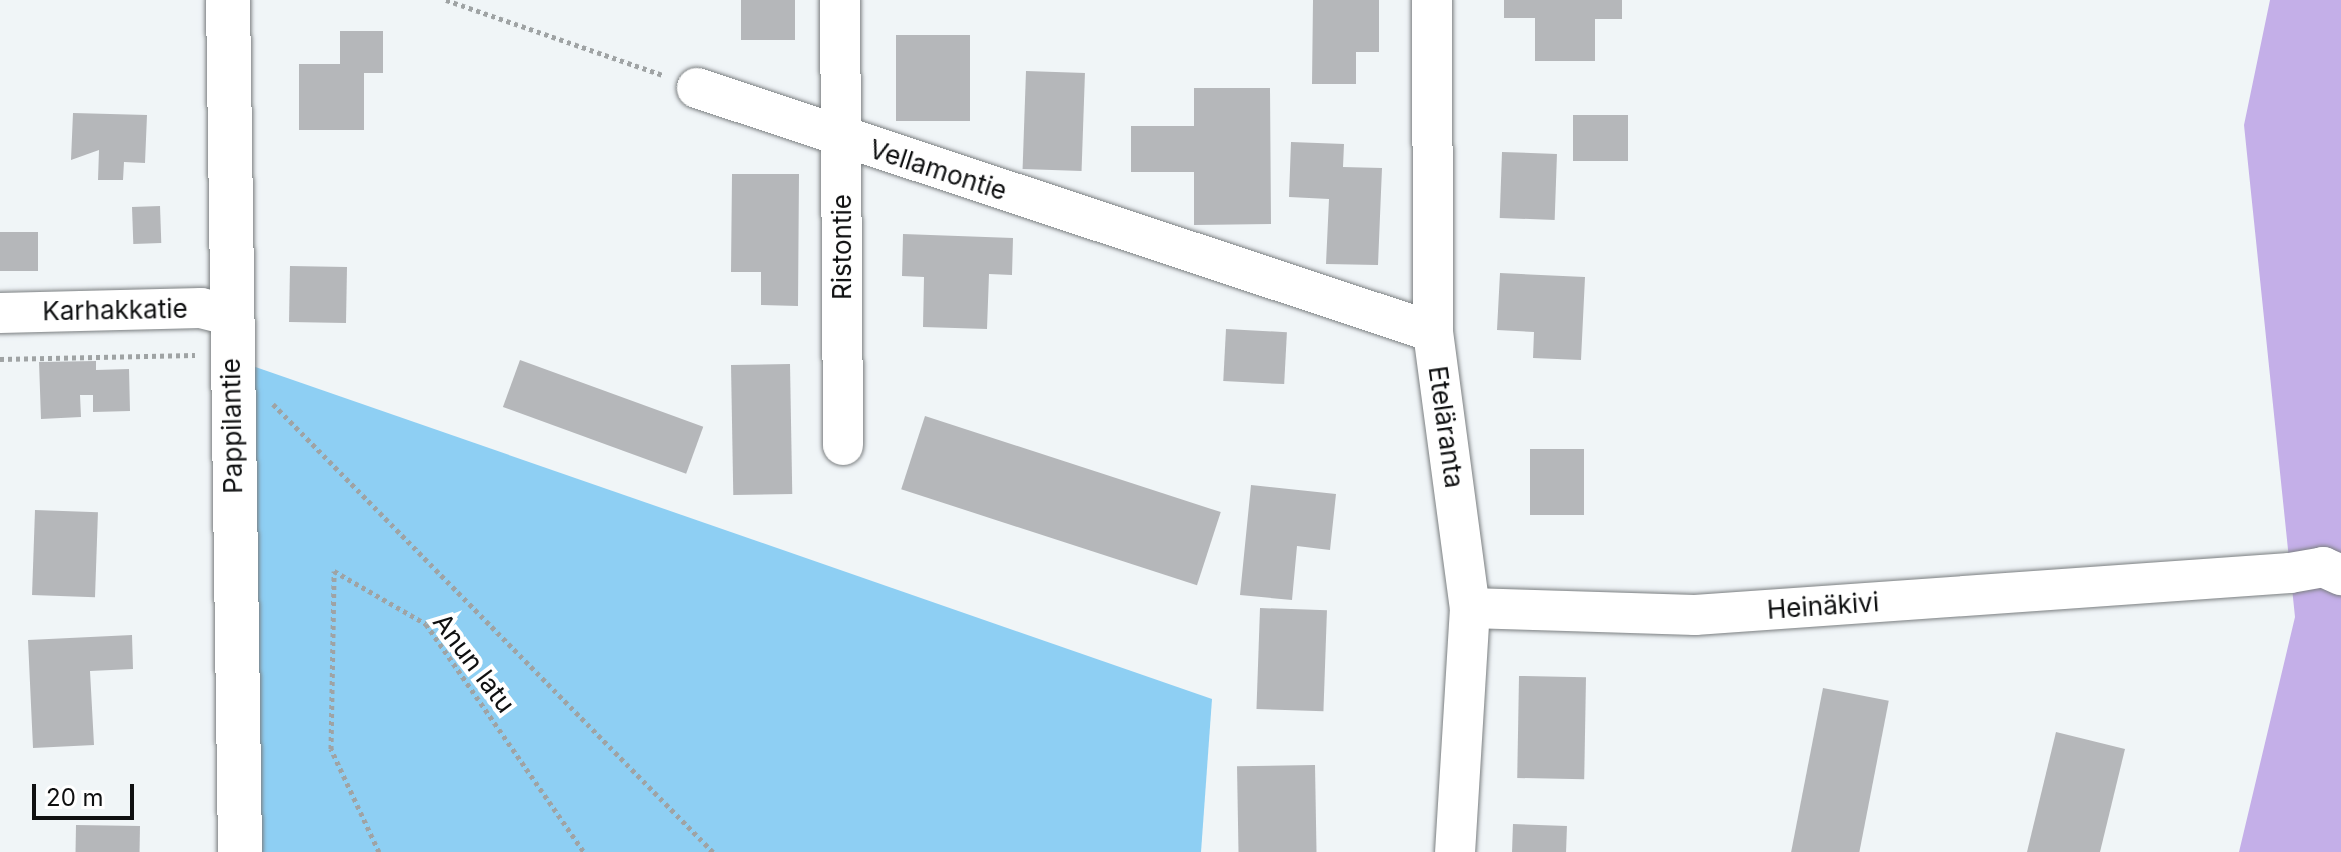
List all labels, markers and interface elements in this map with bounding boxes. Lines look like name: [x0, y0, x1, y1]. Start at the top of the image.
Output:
street label: Vellamontie: [865, 133, 1011, 207]
street label: Ristontie: [826, 194, 858, 300]
street label: Karhakkatie: [42, 293, 188, 327]
street label: Pappilantie: [215, 358, 249, 494]
street label: Eteläranta: [1422, 364, 1470, 490]
street label: Heinäkivi: [1766, 587, 1880, 625]
street label: Anun latu: [427, 607, 521, 719]
scale bar: [36, 768, 138, 818]
text: 20 m: [46, 783, 104, 812]

